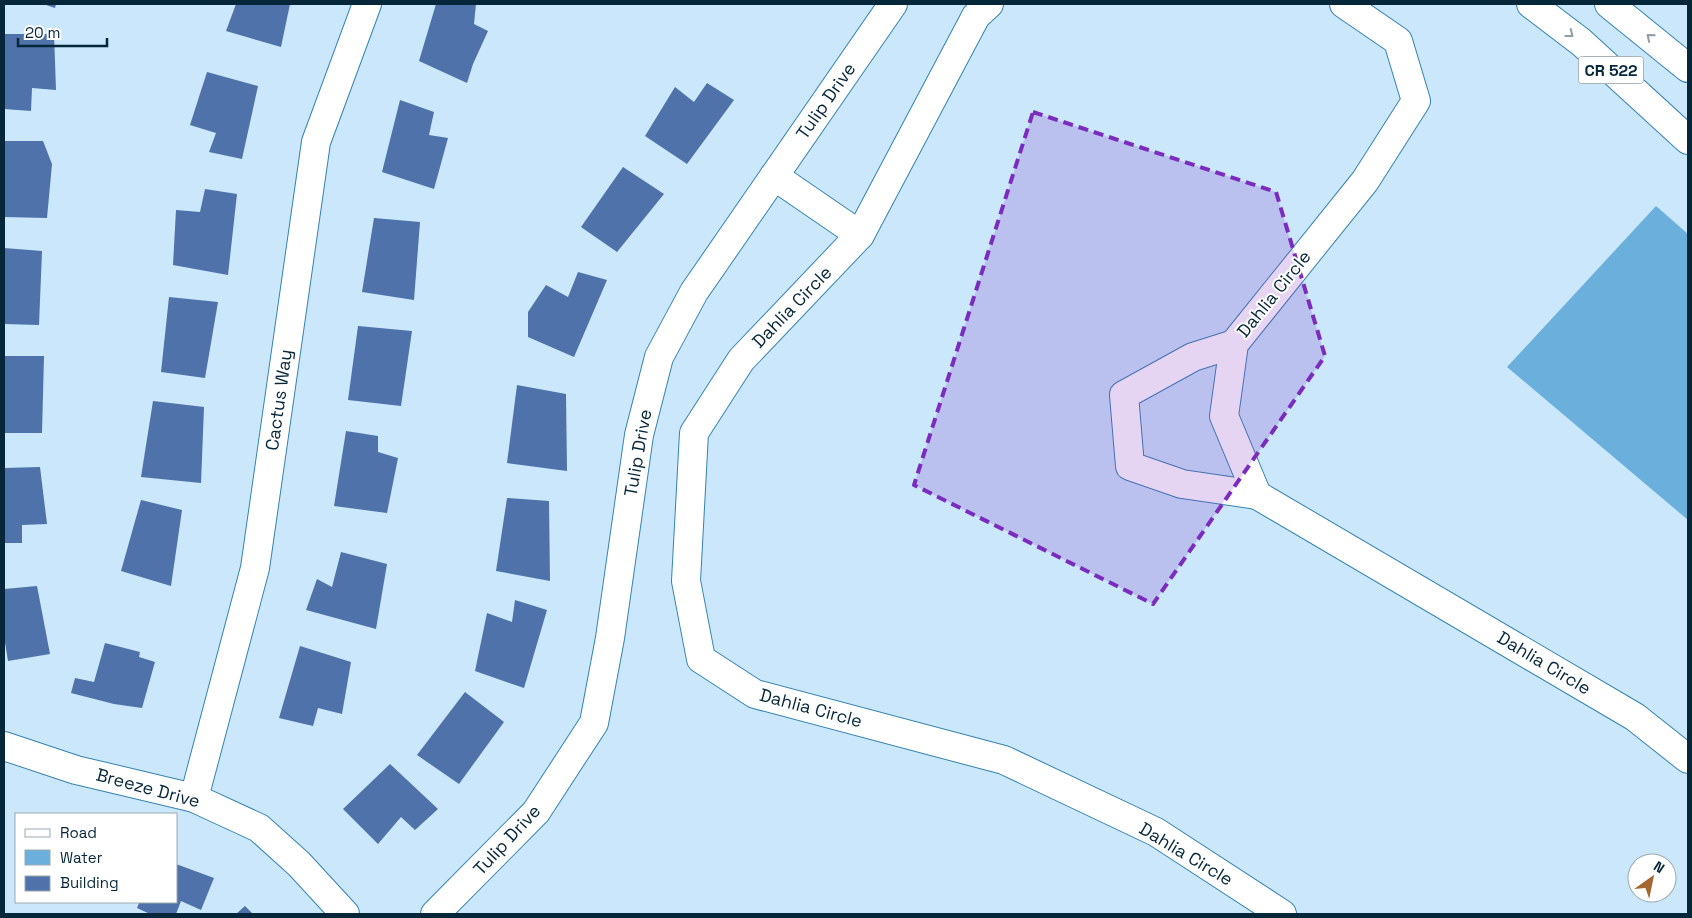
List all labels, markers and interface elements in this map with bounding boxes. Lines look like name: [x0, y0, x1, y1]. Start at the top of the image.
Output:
scale bar: [18, 15, 106, 47]
text: 20 m: [25, 23, 60, 42]
one-way arrow: [1564, 28, 1573, 36]
one-way arrow: [1647, 34, 1656, 43]
road number: CR 522: [1578, 56, 1644, 84]
street label: Tulip Drive: [791, 58, 860, 144]
street label: Dahlia Circle: [1232, 246, 1316, 342]
street label: Dahlia Circle: [747, 261, 837, 353]
street label: Cactus Way: [260, 348, 297, 452]
street label: Tulip Drive: [619, 407, 657, 498]
street label: Dahlia Circle: [1493, 626, 1595, 700]
street label: Dahlia Circle: [757, 683, 865, 732]
street label: Breeze Drive: [94, 763, 203, 812]
street label: Tulip Drive: [468, 799, 545, 880]
legend: [15, 813, 178, 903]
street label: Dahlia Circle: [1135, 817, 1237, 891]
text: Road: [60, 823, 97, 842]
text: Water: [60, 848, 103, 867]
north arrow: [1627, 853, 1677, 903]
text: N: [1650, 857, 1668, 877]
text: Building: [60, 873, 119, 892]

